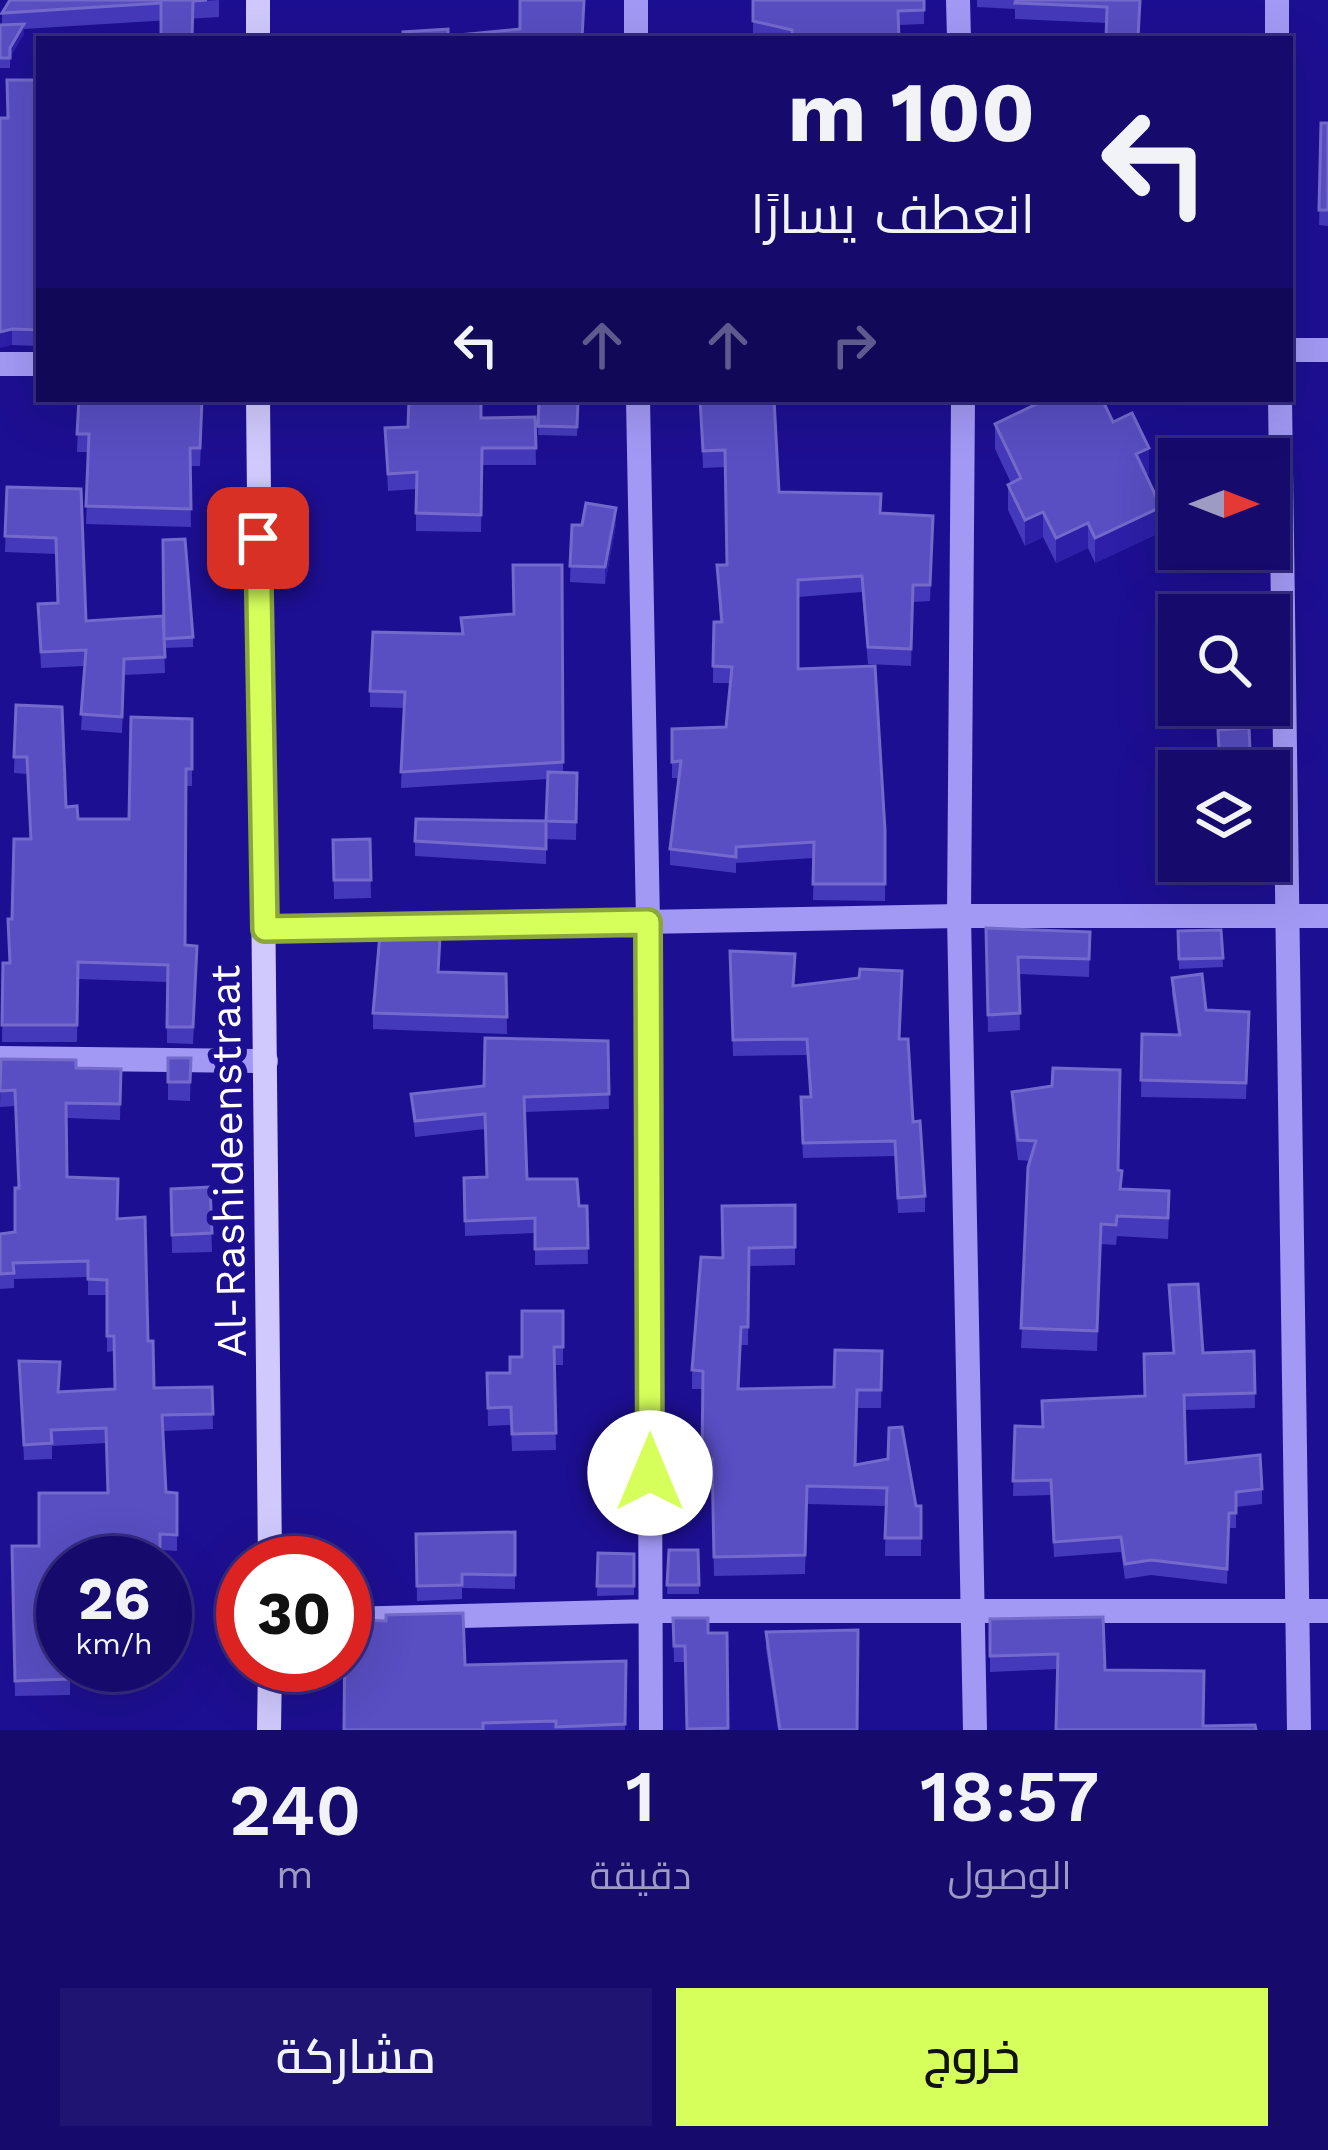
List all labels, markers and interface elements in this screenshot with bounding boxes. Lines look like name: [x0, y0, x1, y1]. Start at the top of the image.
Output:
text: 100 m: [788, 63, 1035, 161]
icon: left: [1077, 84, 1233, 240]
text: انعطف يسارًا: [750, 183, 1035, 246]
icon: left: [443, 312, 509, 378]
icon: ahead: [569, 312, 635, 378]
icon: ahead: [695, 312, 761, 378]
icon: right: [821, 312, 887, 378]
north arrow: [1158, 438, 1290, 570]
map controls: [1158, 438, 1290, 882]
pin: [207, 487, 309, 589]
icon: arrive: [225, 505, 291, 571]
button: search: [1158, 594, 1290, 726]
button: layers: [1158, 750, 1290, 882]
street label: Al-Rashideenstraat: [200, 964, 256, 1358]
position arrow: [587, 1410, 713, 1536]
speed limit sign: 30: [216, 1536, 372, 1692]
text: 26: [78, 1563, 150, 1634]
text: km/h: [75, 1626, 153, 1661]
text: 1: [626, 1754, 656, 1838]
text: 18:57: [920, 1754, 1099, 1838]
text: 240: [229, 1768, 361, 1852]
text: m: [276, 1852, 314, 1897]
text: دقيقة: [590, 1853, 691, 1898]
text: الوصول: [948, 1853, 1072, 1898]
button: مشاركة: [60, 1988, 652, 2126]
button: خروج: [676, 1988, 1268, 2126]

